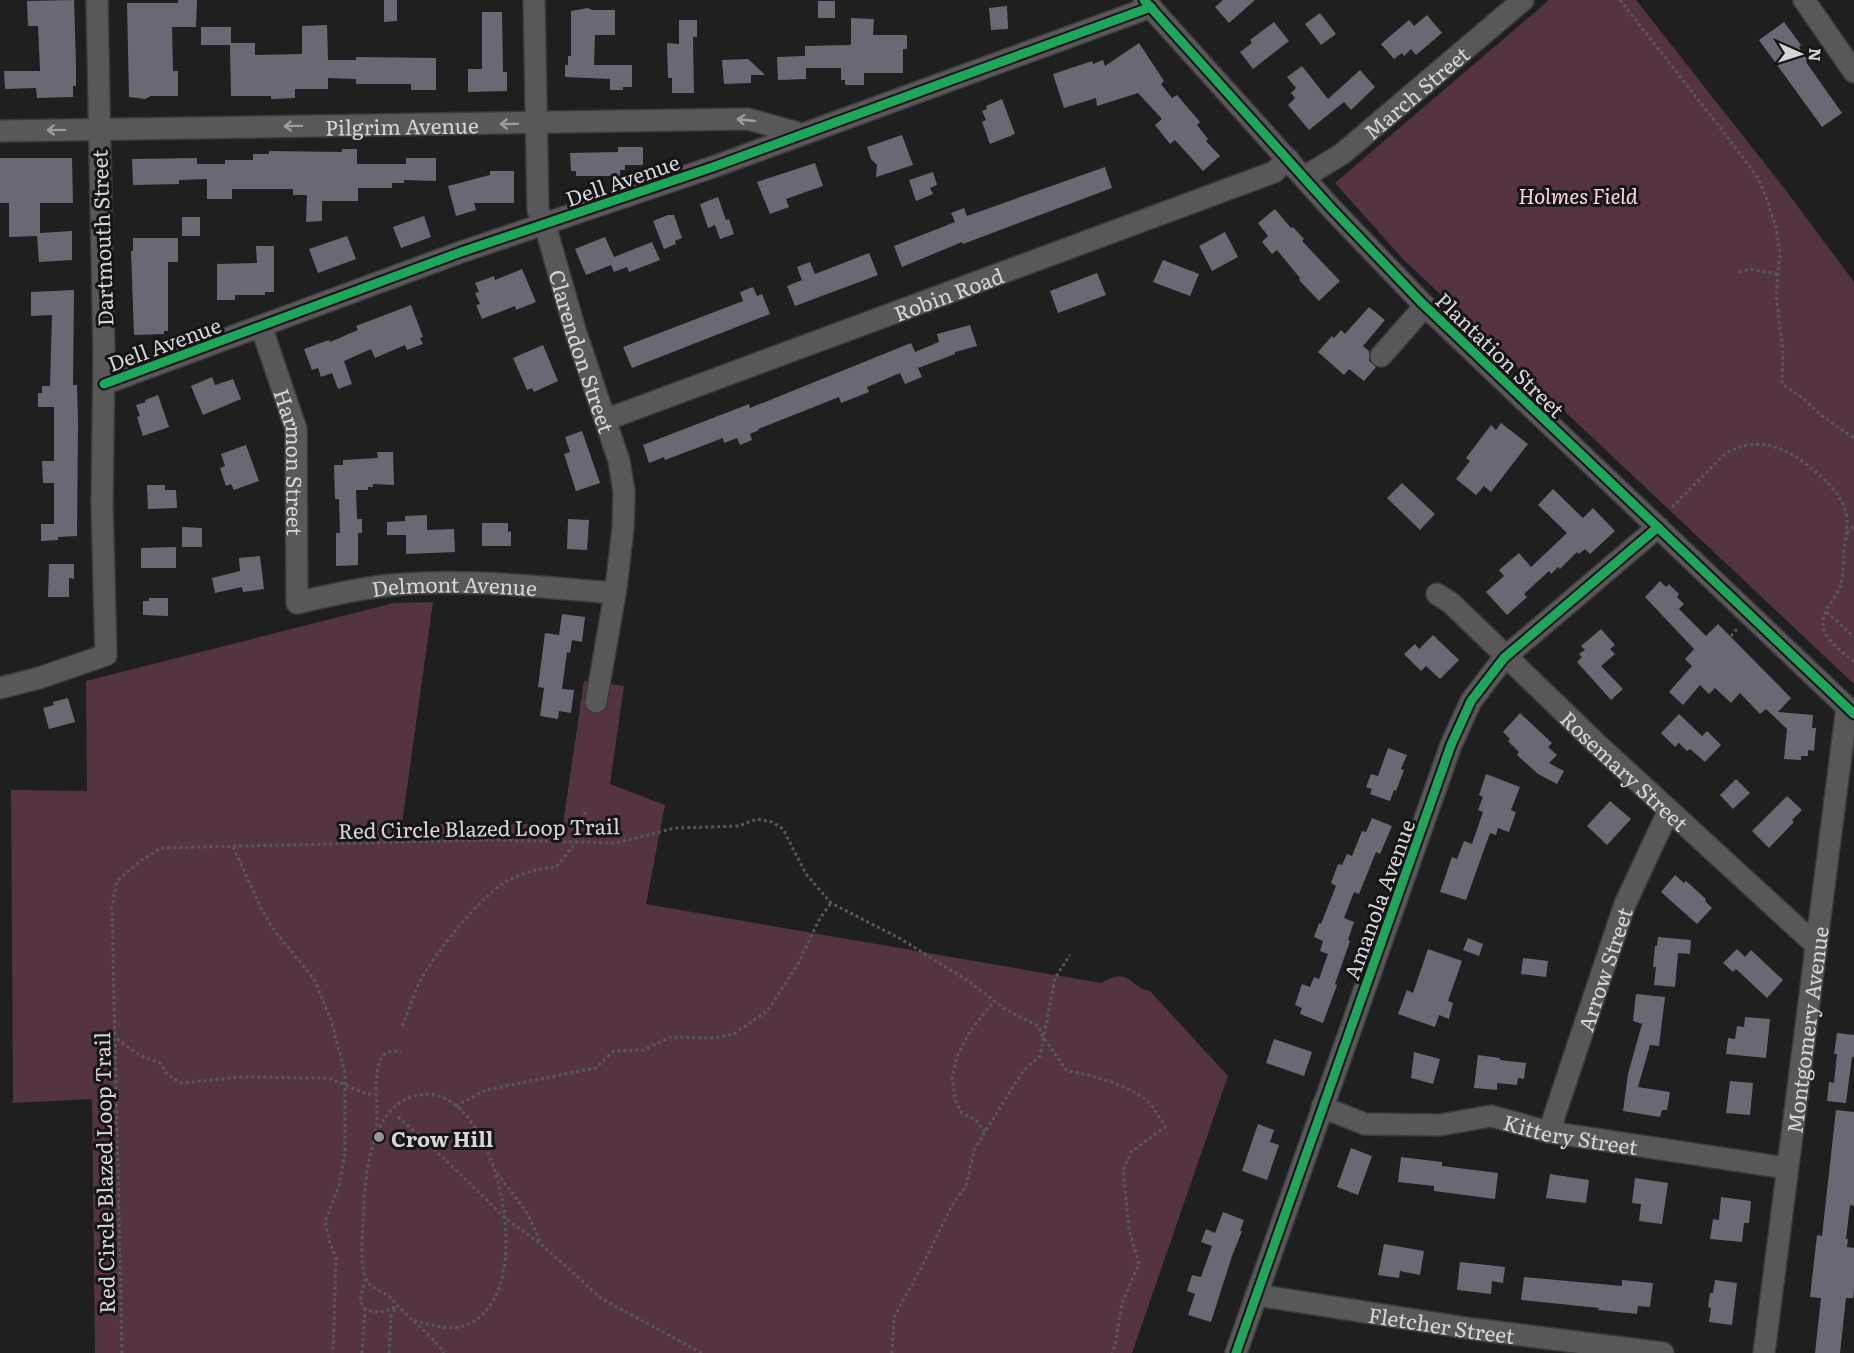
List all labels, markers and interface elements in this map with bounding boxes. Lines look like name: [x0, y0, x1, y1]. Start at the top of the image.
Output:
north arrow: [1770, 24, 1830, 84]
street label: March Street: [1356, 37, 1476, 145]
text: N: [1804, 47, 1828, 62]
street label: Pilgrim Avenue: [325, 108, 479, 141]
one-way arrow: [737, 114, 756, 125]
one-way arrow: [500, 118, 520, 129]
one-way arrow: [284, 121, 304, 132]
one-way arrow: [47, 124, 67, 136]
street label: Dell Avenue: [561, 145, 683, 213]
street label: Dartmouth Street: [82, 149, 120, 327]
park label: Holmes Field: [1518, 179, 1638, 210]
street label: Robin Road: [889, 258, 1008, 327]
street label: Clarendon Street: [543, 265, 624, 437]
street label: Plantation Street: [1430, 284, 1573, 424]
street label: Dell Avenue: [103, 308, 225, 378]
street label: Harmon Street: [268, 384, 312, 536]
street label: Delmont Avenue: [370, 567, 538, 603]
street label: Rosemary Street: [1555, 702, 1697, 837]
street label: Red Circle Blazed Loop Trail: [338, 809, 620, 845]
street label: Amanola Avenue: [1335, 814, 1421, 983]
street label: Arrow Street: [1568, 902, 1639, 1035]
street label: Montgomery Avenue: [1777, 924, 1834, 1135]
street label: Red Circle Blazed Loop Trail: [85, 1032, 121, 1314]
street label: Kittery Street: [1500, 1105, 1641, 1161]
place label: Crow Hill: [391, 1122, 494, 1153]
marker: Crow Hill: [372, 1130, 386, 1144]
street label: Fletcher Street: [1367, 1297, 1517, 1350]

